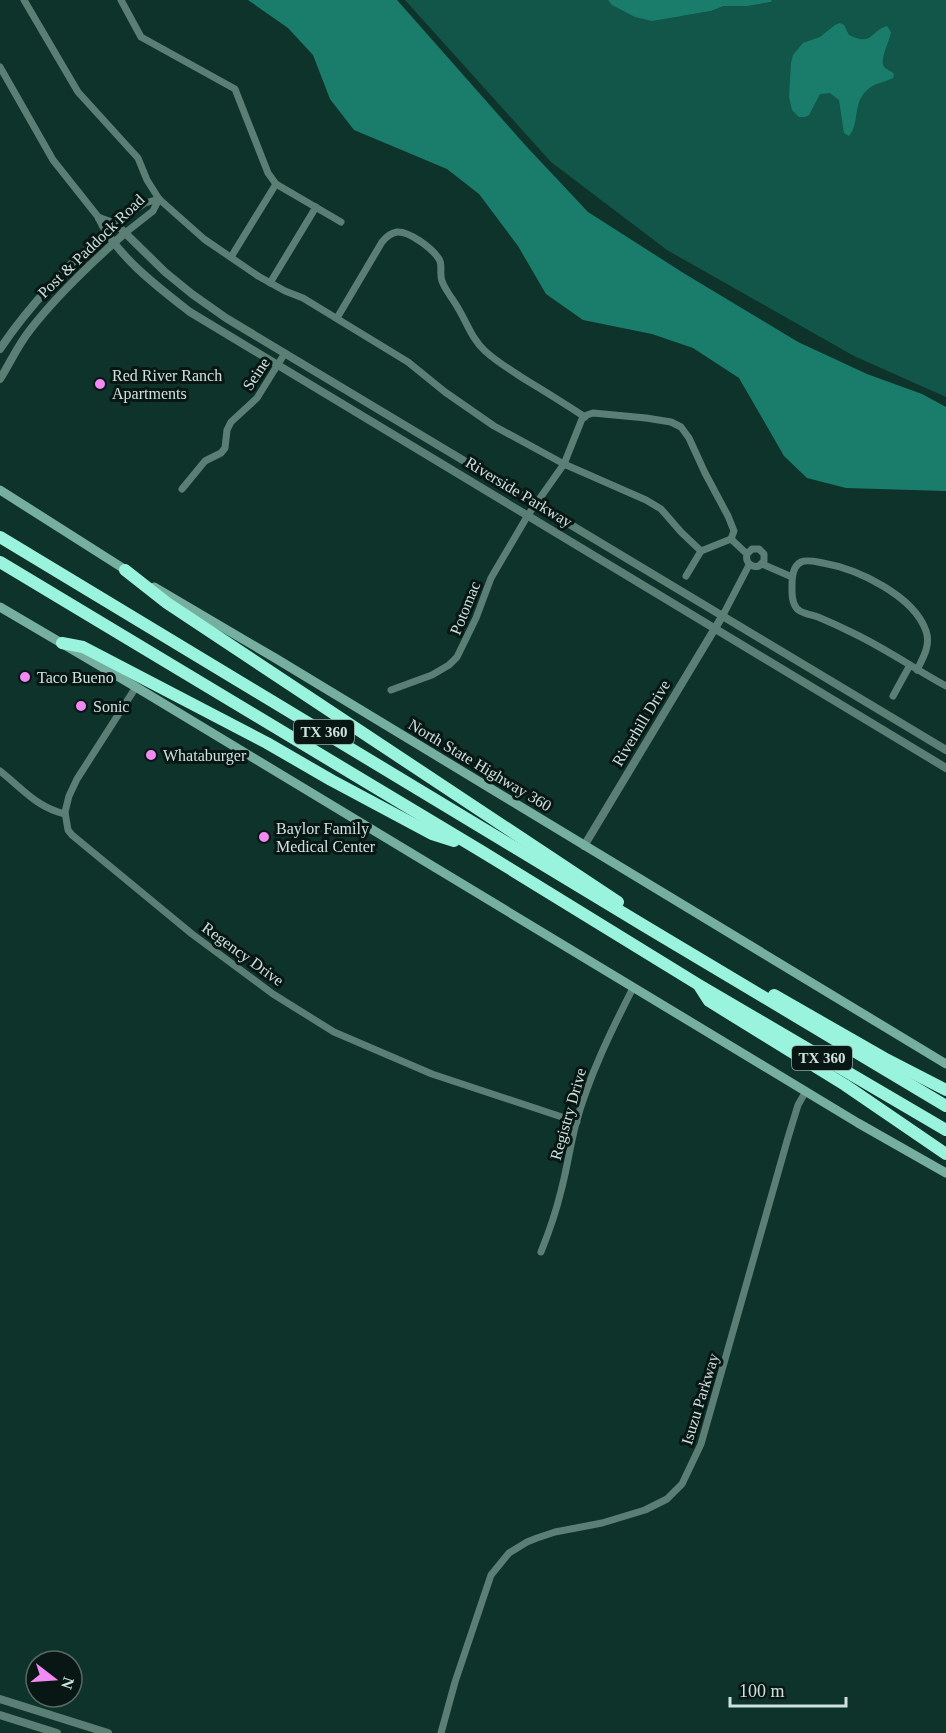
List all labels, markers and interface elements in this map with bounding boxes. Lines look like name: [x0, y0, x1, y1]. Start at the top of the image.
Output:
street label: Post & Paddock Road: [34, 191, 148, 301]
street label: Seine: [239, 355, 273, 393]
place label: Red River Ranch Apartments: [112, 367, 222, 403]
marker: Red River Ranch Apartments: [93, 377, 107, 391]
street label: Riverside Parkway: [462, 453, 575, 531]
street label: Potomac: [447, 579, 483, 637]
place label: Taco Bueno: [37, 669, 114, 686]
marker: Taco Bueno: [18, 670, 32, 684]
street label: Riverhill Drive: [609, 677, 673, 769]
place label: Sonic: [93, 698, 129, 715]
marker: Sonic: [74, 699, 88, 713]
street label: North State Highway 360: [405, 715, 555, 815]
road number: TX 360: [294, 720, 354, 744]
place label: Whataburger: [163, 747, 247, 765]
marker: Whataburger: [144, 748, 158, 762]
place label: Baylor Family Medical Center: [276, 820, 376, 855]
marker: Baylor Family Medical Center: [257, 830, 271, 844]
street label: Regency Drive: [198, 919, 287, 990]
road number: TX 360: [792, 1046, 852, 1070]
street label: Registry Drive: [547, 1066, 590, 1162]
street label: Isuzu Parkway: [678, 1351, 723, 1447]
north arrow: [24, 1649, 84, 1709]
scale bar: [730, 1670, 846, 1708]
text: N: [58, 1675, 78, 1692]
text: 100 m: [739, 1681, 785, 1701]

